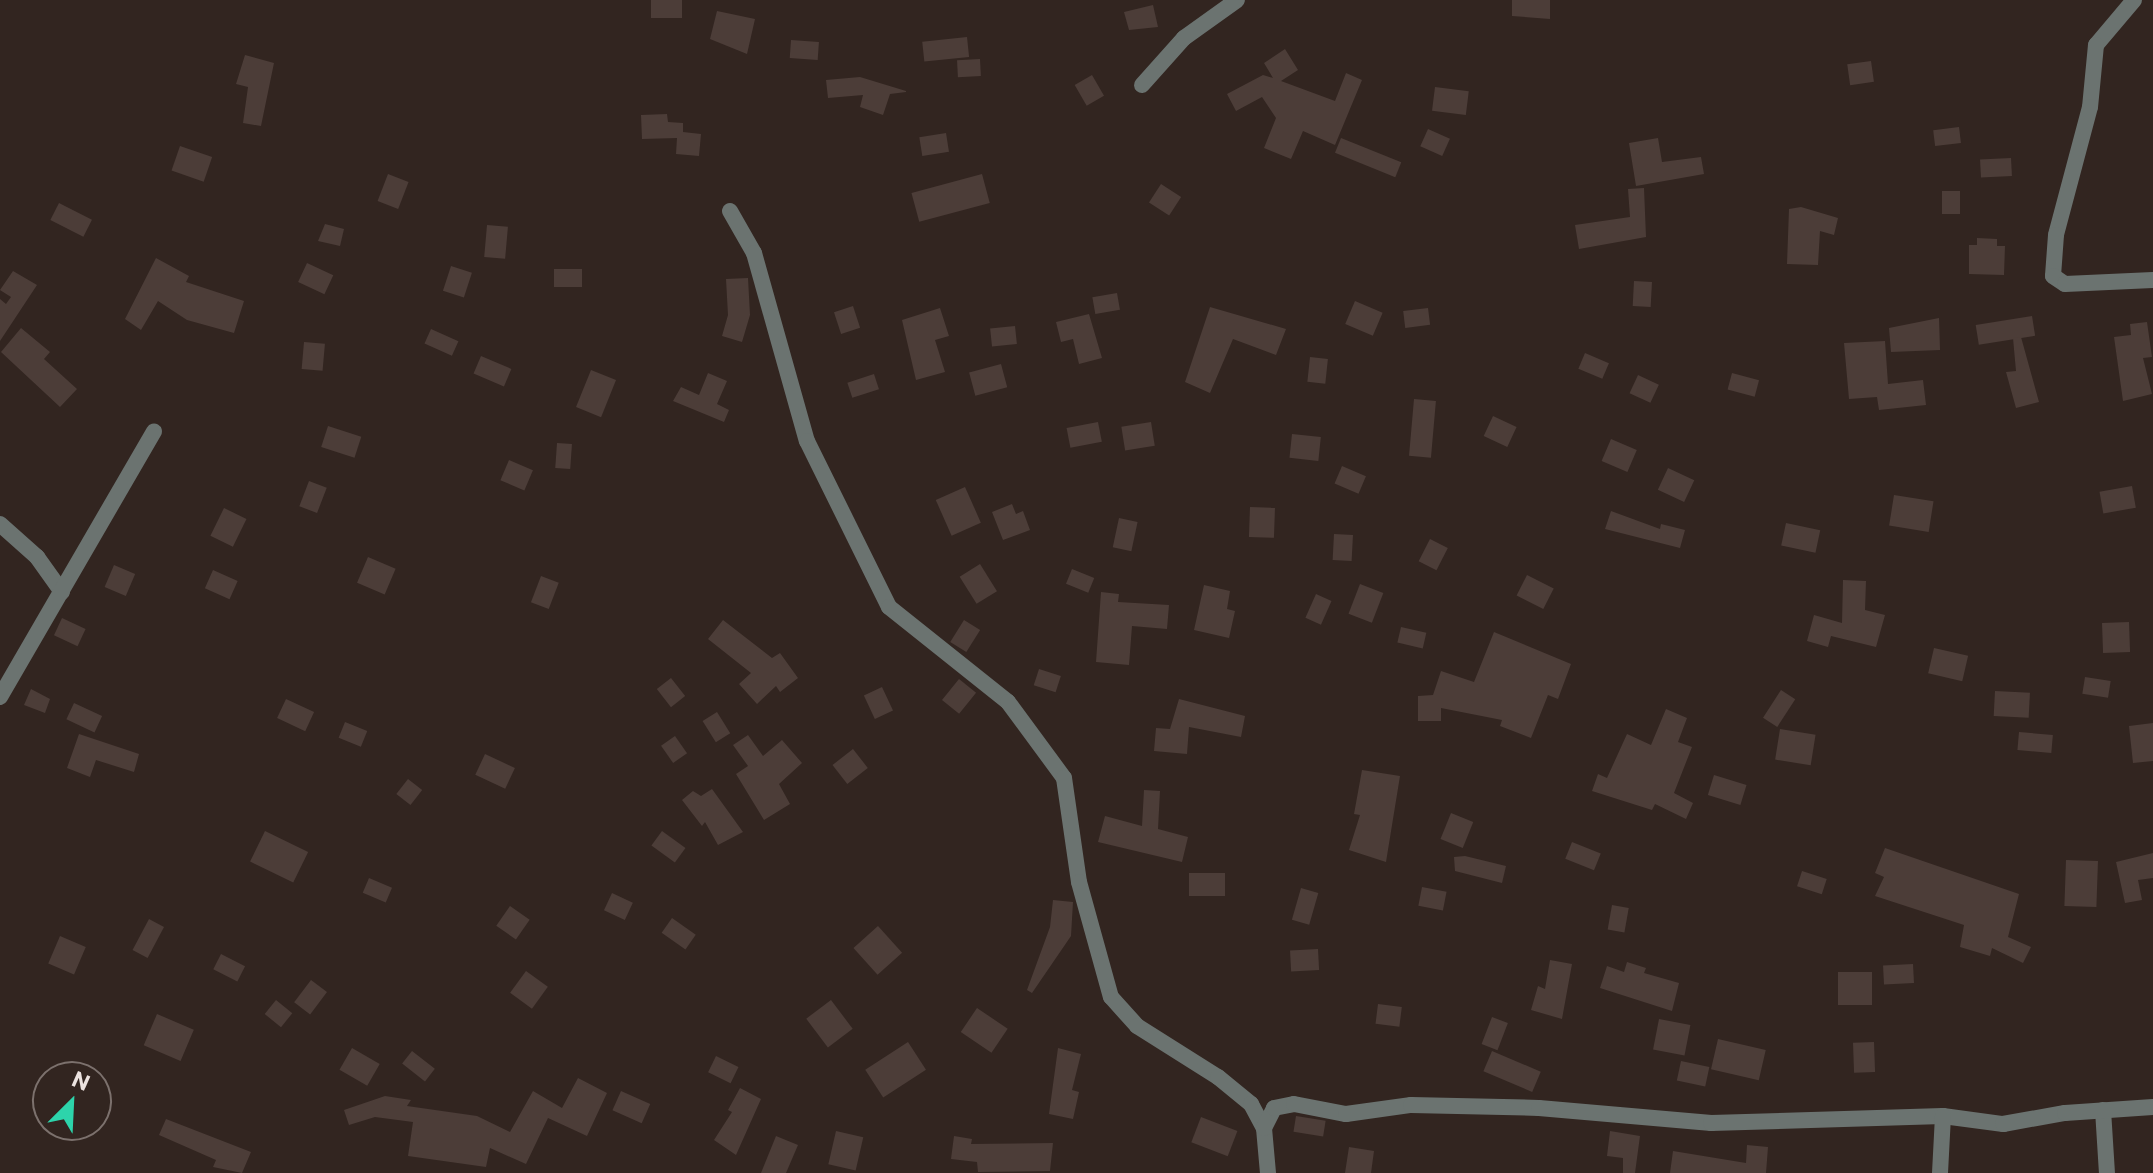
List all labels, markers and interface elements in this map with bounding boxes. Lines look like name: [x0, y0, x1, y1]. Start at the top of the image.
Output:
north arrow: [32, 1061, 112, 1141]
text: N: [68, 1065, 94, 1096]

